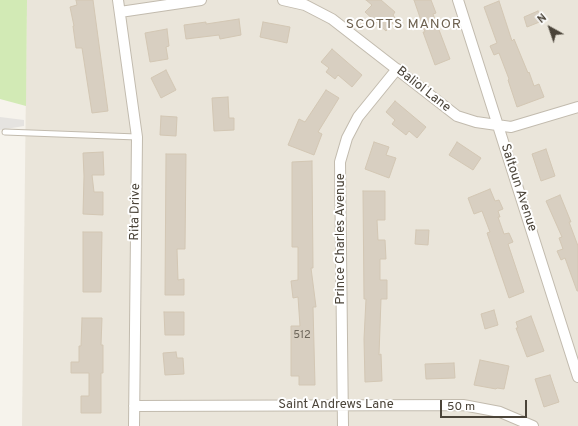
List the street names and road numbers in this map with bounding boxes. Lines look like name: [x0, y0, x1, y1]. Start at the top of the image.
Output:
street label: Baliol Lane: [393, 64, 453, 116]
street label: Saltoun Avenue: [496, 142, 540, 234]
street label: Prince Charles Avenue: [333, 173, 349, 305]
street label: Rita Drive: [128, 183, 144, 241]
street label: Saint Andrews Lane: [278, 397, 394, 413]

